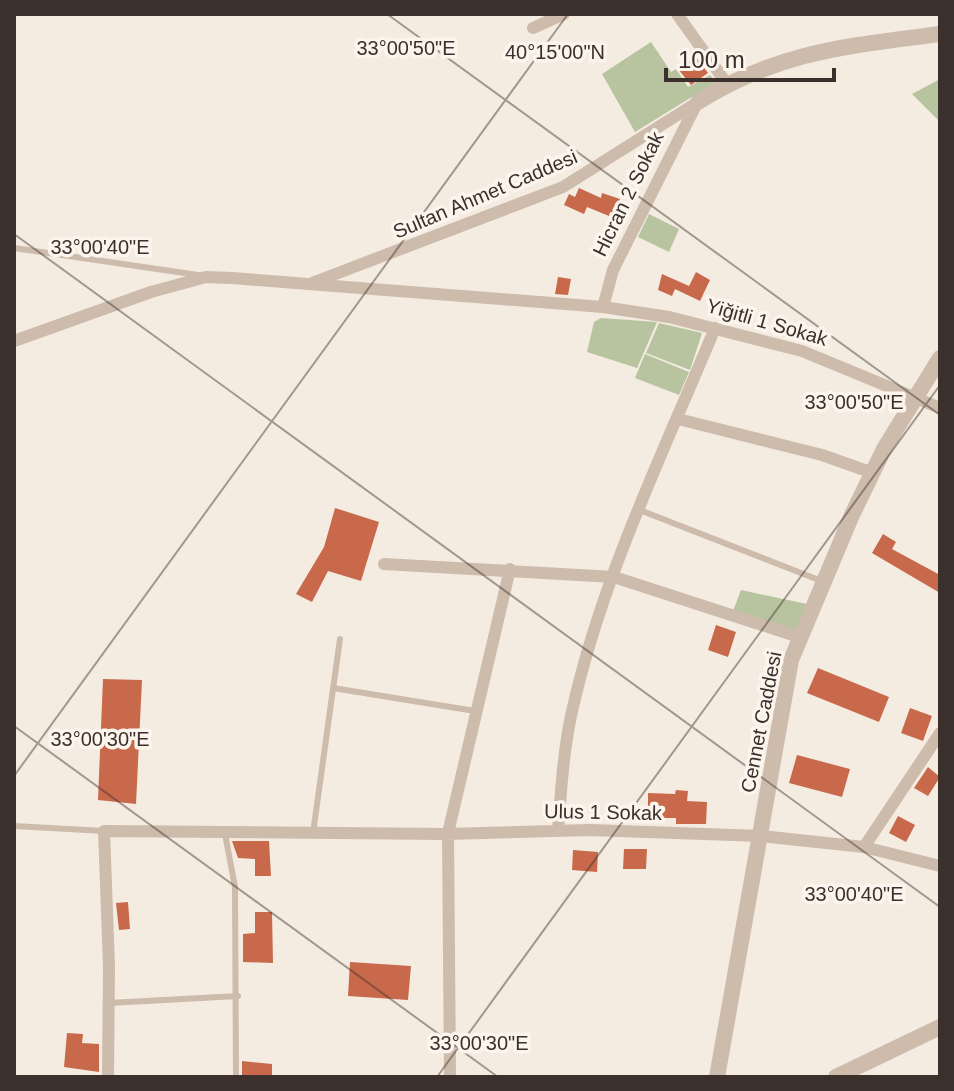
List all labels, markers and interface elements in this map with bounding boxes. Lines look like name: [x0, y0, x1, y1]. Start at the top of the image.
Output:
scale bar: [666, 32, 834, 82]
text: 33°00'50"E: [357, 37, 456, 59]
text: 40°15'00"N: [505, 41, 605, 63]
text: 100 m: [678, 46, 745, 73]
street label: Hicran 2 Sokak: [588, 127, 668, 260]
street label: Sultan Ahmet Caddesi: [390, 145, 580, 243]
text: 33°00'40"E: [51, 236, 150, 258]
street label: Yiğitli 1 Sokak: [704, 294, 831, 350]
text: 33°00'50"E: [805, 391, 904, 413]
street label: Cennet Caddesi: [737, 650, 785, 794]
text: 33°00'30"E: [51, 728, 150, 750]
street label: Ulus 1 Sokak: [544, 800, 663, 824]
text: 33°00'40"E: [805, 883, 904, 905]
text: 33°00'30"E: [430, 1032, 529, 1054]

